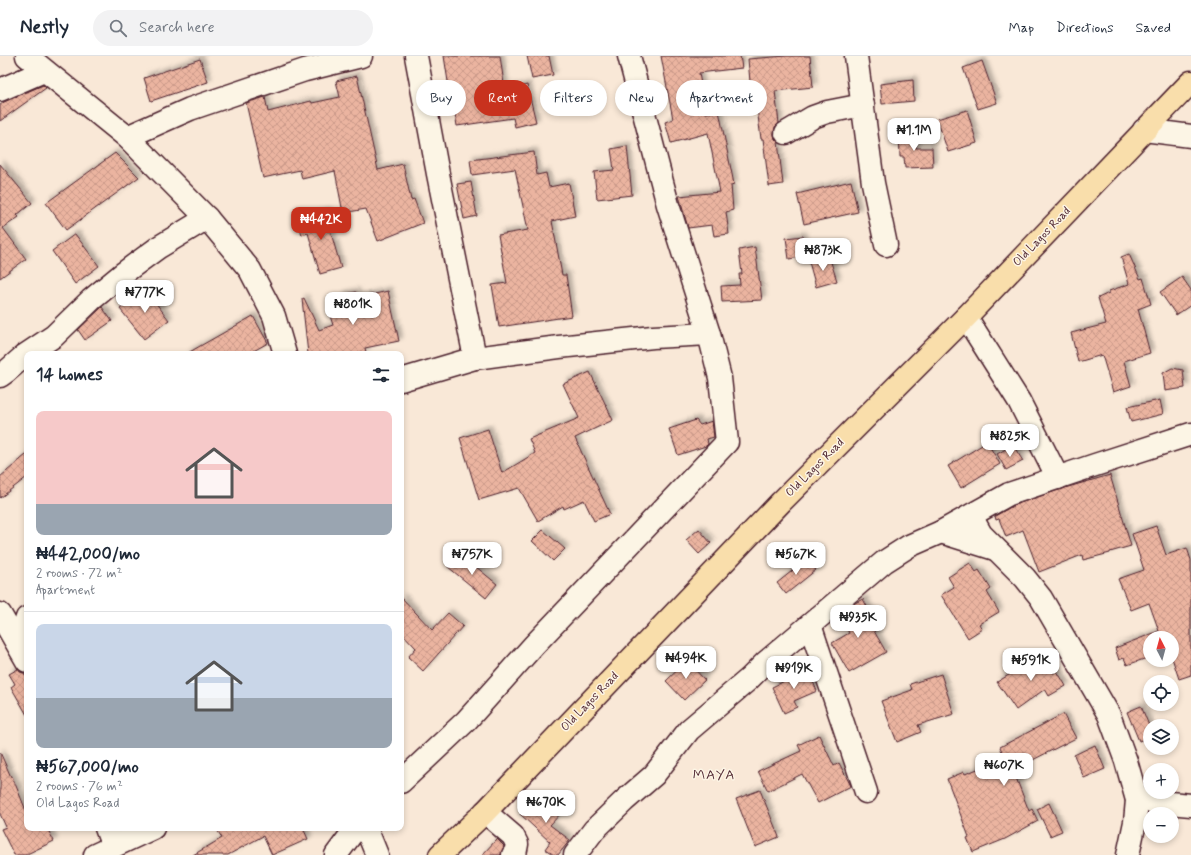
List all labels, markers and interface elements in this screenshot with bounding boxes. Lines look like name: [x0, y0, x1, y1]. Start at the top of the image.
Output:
search box: [93, 10, 373, 46]
text: Nestly: [20, 15, 69, 40]
icon: search: [107, 17, 129, 39]
text: Search here: [139, 18, 215, 38]
text: Map: [1008, 19, 1034, 37]
text: Directions: [1056, 19, 1114, 37]
text: Saved: [1136, 19, 1171, 37]
chip: Buy: [416, 80, 466, 116]
chip: Rent: [474, 80, 532, 116]
chip: Filters: [540, 80, 607, 116]
chip: New: [615, 80, 668, 116]
chip: Apartment: [676, 80, 767, 116]
pin: ₦1.1M: [886, 118, 942, 152]
text: ₦1.1M: [896, 122, 932, 139]
street label: Old Lagos Road: [1010, 204, 1074, 270]
pin: ₦442K: [293, 207, 349, 241]
text: ₦442K: [300, 211, 342, 228]
pin: ₦873K: [795, 238, 851, 272]
text: ₦873K: [804, 242, 842, 259]
pin: ₦777K: [117, 280, 173, 314]
text: ₦777K: [125, 284, 165, 301]
pin: ₦801K: [325, 292, 381, 326]
text: ₦801K: [334, 296, 372, 313]
text: 14 homes: [36, 364, 103, 386]
icon: filters: [370, 364, 392, 386]
pin: ₦825K: [982, 424, 1038, 458]
text: ₦825K: [990, 428, 1030, 445]
street label: Old Lagos Road: [782, 435, 848, 501]
icon: home: [178, 437, 250, 509]
pin: ₦757K: [444, 542, 500, 576]
pin: ₦567K: [768, 542, 824, 576]
text: ₦442,000/mo: [36, 543, 140, 565]
text: ₦757K: [452, 546, 492, 563]
text: ₦567K: [776, 546, 816, 563]
text: 2 rooms · 72 m²: [36, 565, 122, 582]
text: Apartment: [36, 582, 95, 599]
pin: ₦935K: [830, 605, 886, 639]
text: ₦935K: [839, 609, 877, 626]
north arrow: [1143, 631, 1179, 667]
map controls: [1143, 631, 1179, 843]
pin: ₦494K: [658, 646, 714, 680]
pin: ₦591K: [1003, 648, 1059, 682]
icon: home: [178, 650, 250, 722]
text: ₦494K: [665, 650, 707, 667]
text: ₦591K: [1011, 652, 1051, 669]
pin: ₦919K: [766, 656, 822, 690]
text: ₦919K: [775, 660, 813, 677]
street label: Old Lagos Road: [558, 669, 622, 735]
button: locate: [1143, 675, 1179, 711]
button: layers: [1143, 719, 1179, 755]
pin: ₦607K: [976, 753, 1032, 787]
text: ₦567,000/mo: [36, 756, 139, 778]
text: ₦607K: [984, 757, 1024, 774]
button: +: [1143, 763, 1179, 799]
district label: MAYA: [693, 766, 735, 784]
text: 2 rooms · 76 m²: [36, 778, 123, 795]
pin: ₦670K: [518, 790, 574, 824]
text: ₦670K: [526, 794, 566, 811]
text: Old Lagos Road: [36, 795, 119, 812]
button: −: [1143, 807, 1179, 843]

